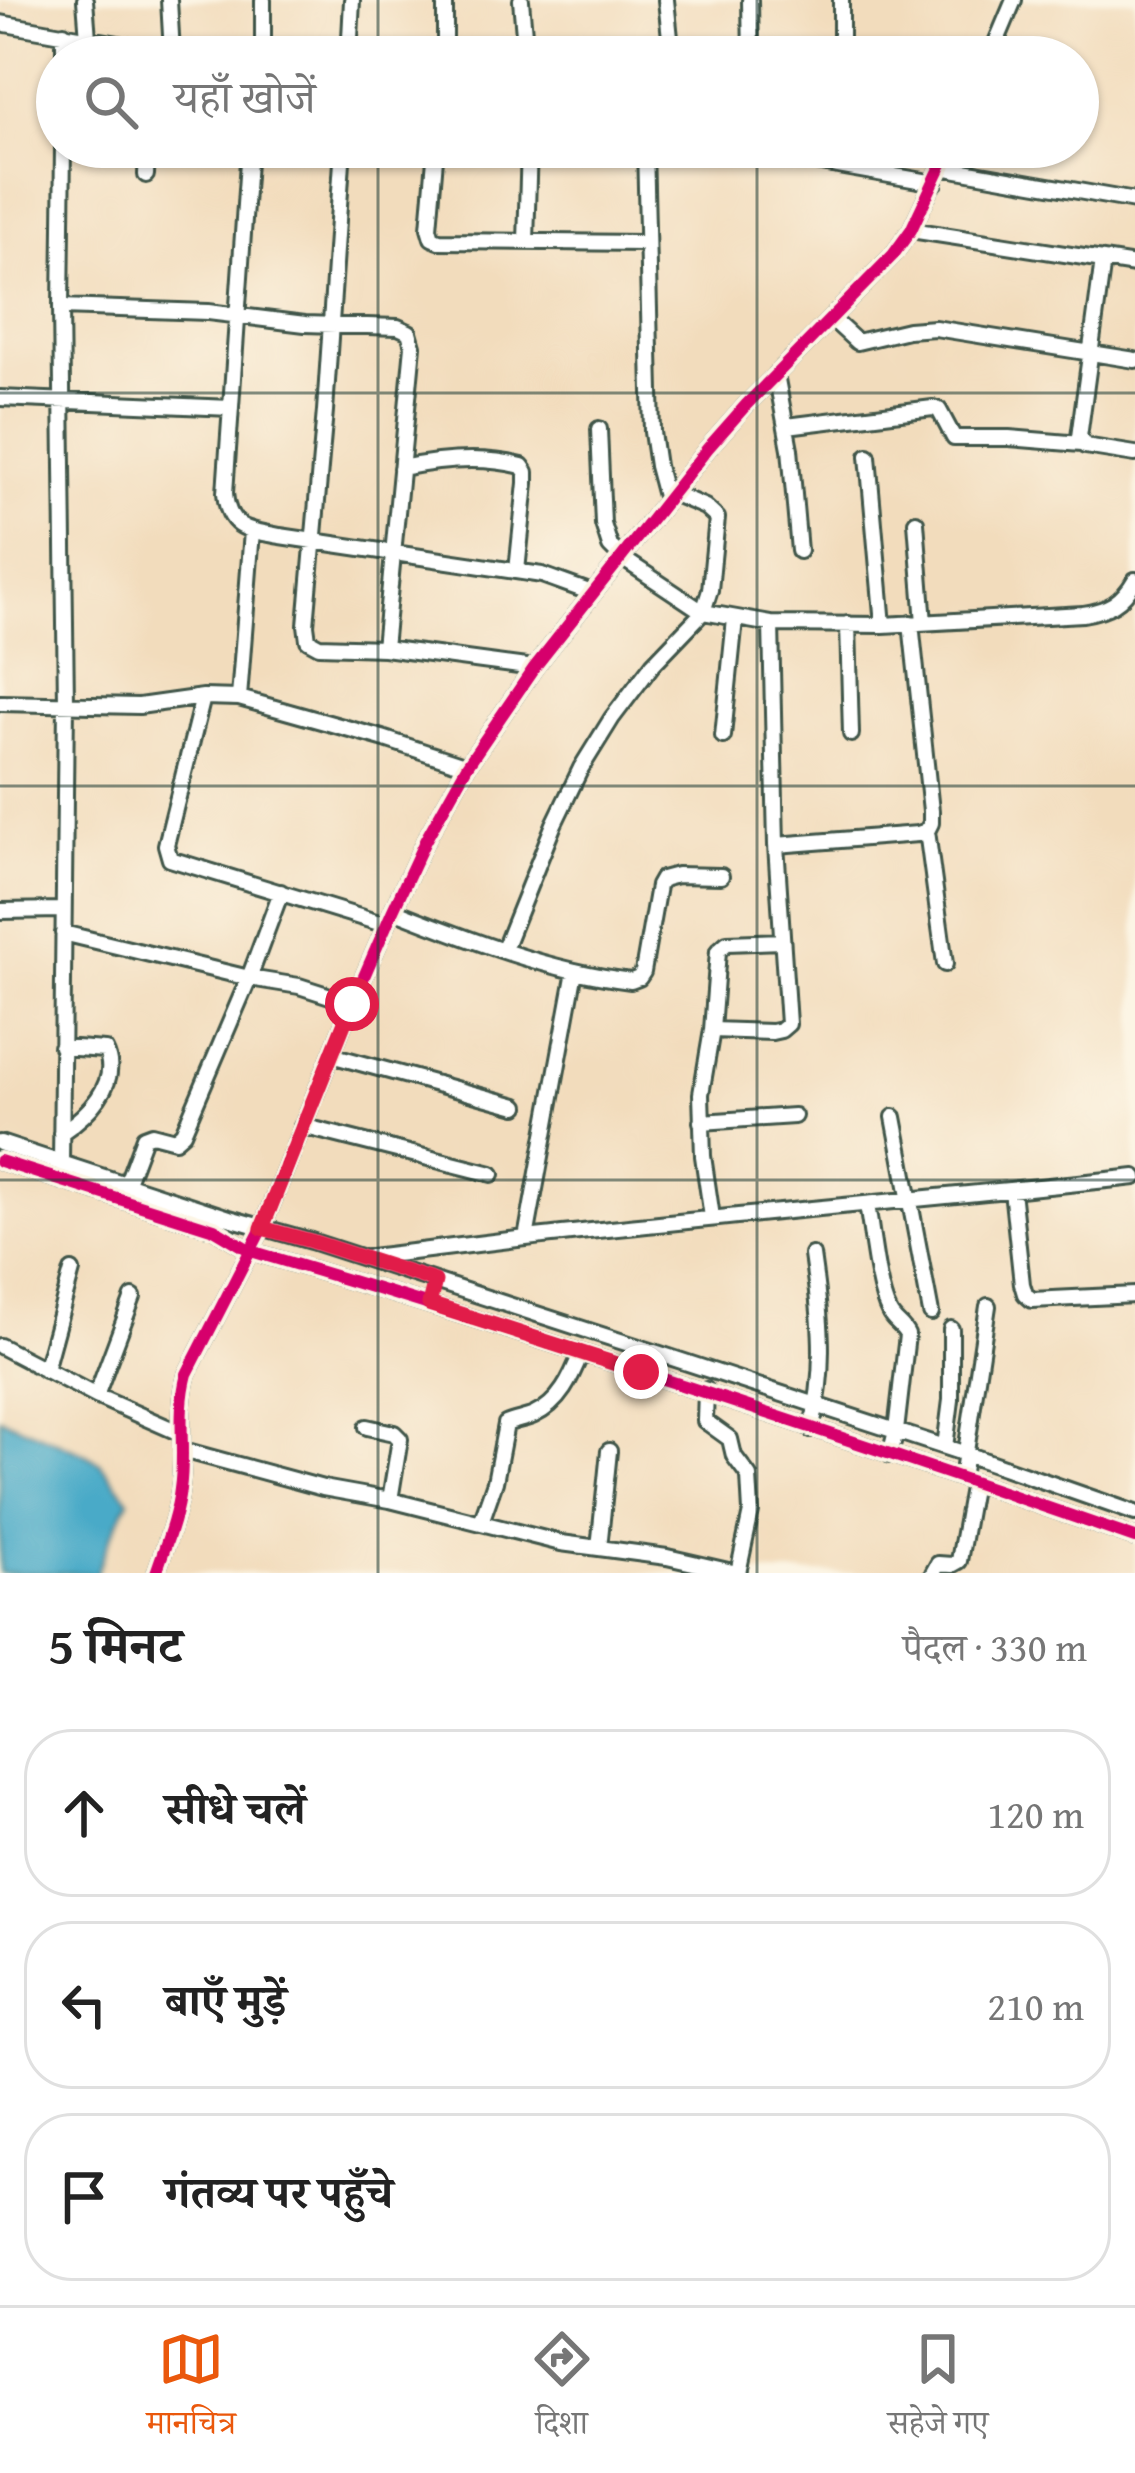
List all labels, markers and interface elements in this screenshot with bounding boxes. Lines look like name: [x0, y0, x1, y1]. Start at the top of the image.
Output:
search box: [36, 36, 1099, 168]
text: यहाँ खोजें: [174, 64, 316, 129]
icon: search: [78, 69, 144, 135]
route start: [325, 977, 379, 1031]
route end: [614, 1345, 668, 1399]
text: 5 मिनट: [48, 1607, 182, 1682]
text: पैदल · 330 m: [903, 1618, 1087, 1675]
text: सीधे चलें: [165, 1775, 305, 1840]
icon: ahead: [51, 1780, 117, 1846]
text: 120 m: [987, 1785, 1084, 1842]
text: बाएँ मुड़ें: [165, 1967, 286, 2032]
icon: left: [51, 1972, 117, 2038]
text: 210 m: [987, 1977, 1084, 2034]
text: गंतव्य पर पहुँचे: [165, 2159, 393, 2224]
icon: arrive: [51, 2164, 117, 2230]
tab: मानचित्र: [146, 2326, 236, 2455]
tab: दिशा: [529, 2326, 595, 2455]
tab: सहेजे गए: [887, 2326, 989, 2455]

